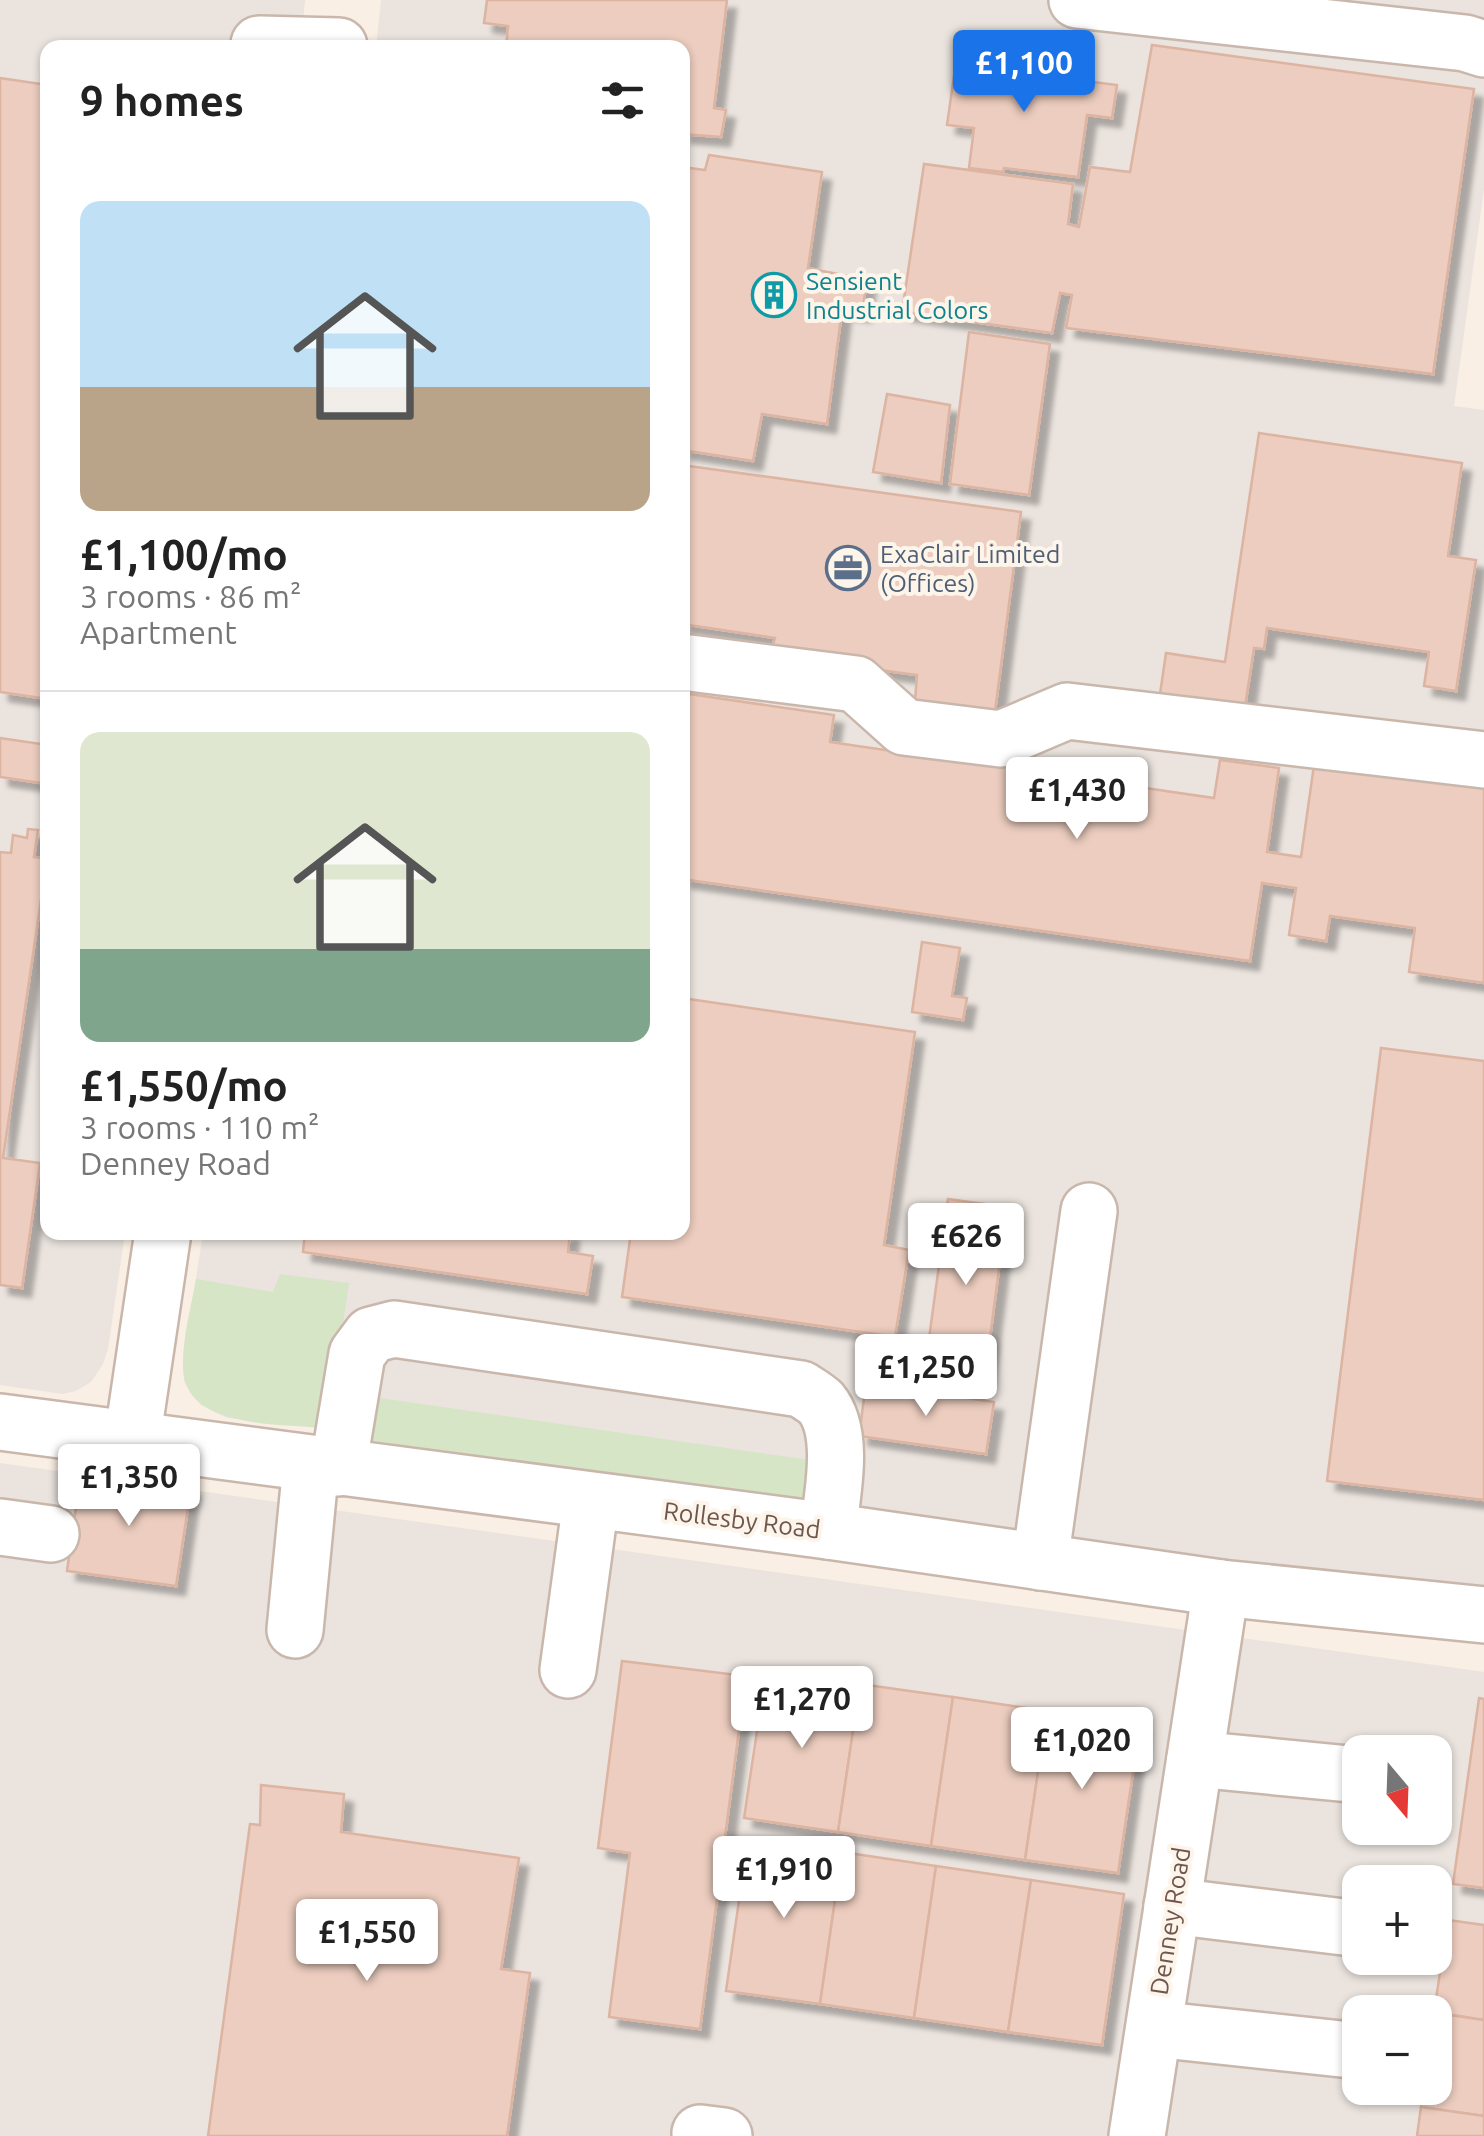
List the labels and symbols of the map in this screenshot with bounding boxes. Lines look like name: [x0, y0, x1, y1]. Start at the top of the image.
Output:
pin: £1,100: [943, 30, 1105, 115]
place label: Sensient Industrial Colors: [806, 267, 988, 324]
building icon: Sensient Industrial Colors: [751, 272, 797, 318]
place label: ExaClair Limited (Offices): [880, 540, 1060, 597]
office icon: ExaClair Limited (Offices): [825, 545, 871, 591]
pin: £1,430: [996, 757, 1158, 842]
pin: £626: [907, 1203, 1025, 1288]
pin: £1,250: [845, 1334, 1007, 1419]
pin: £1,350: [48, 1444, 210, 1529]
street label: Rollesby Road: [662, 1496, 822, 1544]
pin: £1,270: [721, 1666, 883, 1751]
pin: £1,020: [1001, 1707, 1163, 1792]
north arrow: [1342, 1735, 1452, 1845]
pin: £1,910: [703, 1836, 865, 1921]
street label: Denney Road: [1145, 1845, 1195, 1997]
pin: £1,550: [286, 1899, 448, 1984]

